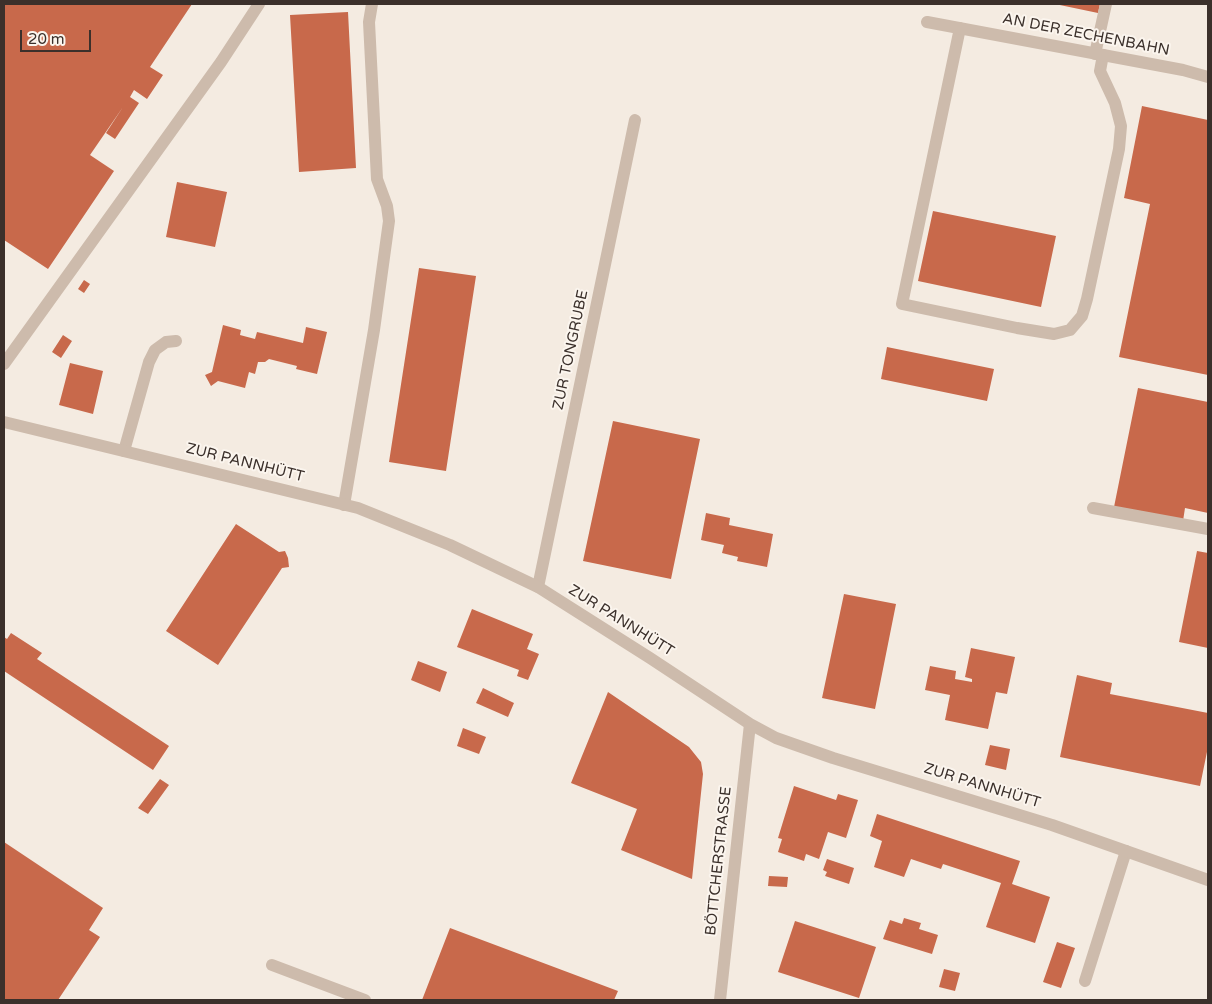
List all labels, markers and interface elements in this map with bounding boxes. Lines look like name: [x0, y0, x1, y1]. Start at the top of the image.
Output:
street label: AN DER ZECHENBAHN: [1001, 10, 1171, 60]
scale bar: [22, 20, 94, 52]
text: 20 m: [28, 30, 65, 48]
street label: ZUR TONGRUBE: [550, 289, 592, 411]
street label: ZUR PANNHÜTT: [184, 440, 306, 486]
street label: ZUR PANNHÜTT: [565, 581, 677, 661]
street label: ZUR PANNHÜTT: [921, 760, 1043, 812]
street label: BÖTTCHERSTRASSE: [702, 786, 736, 936]

